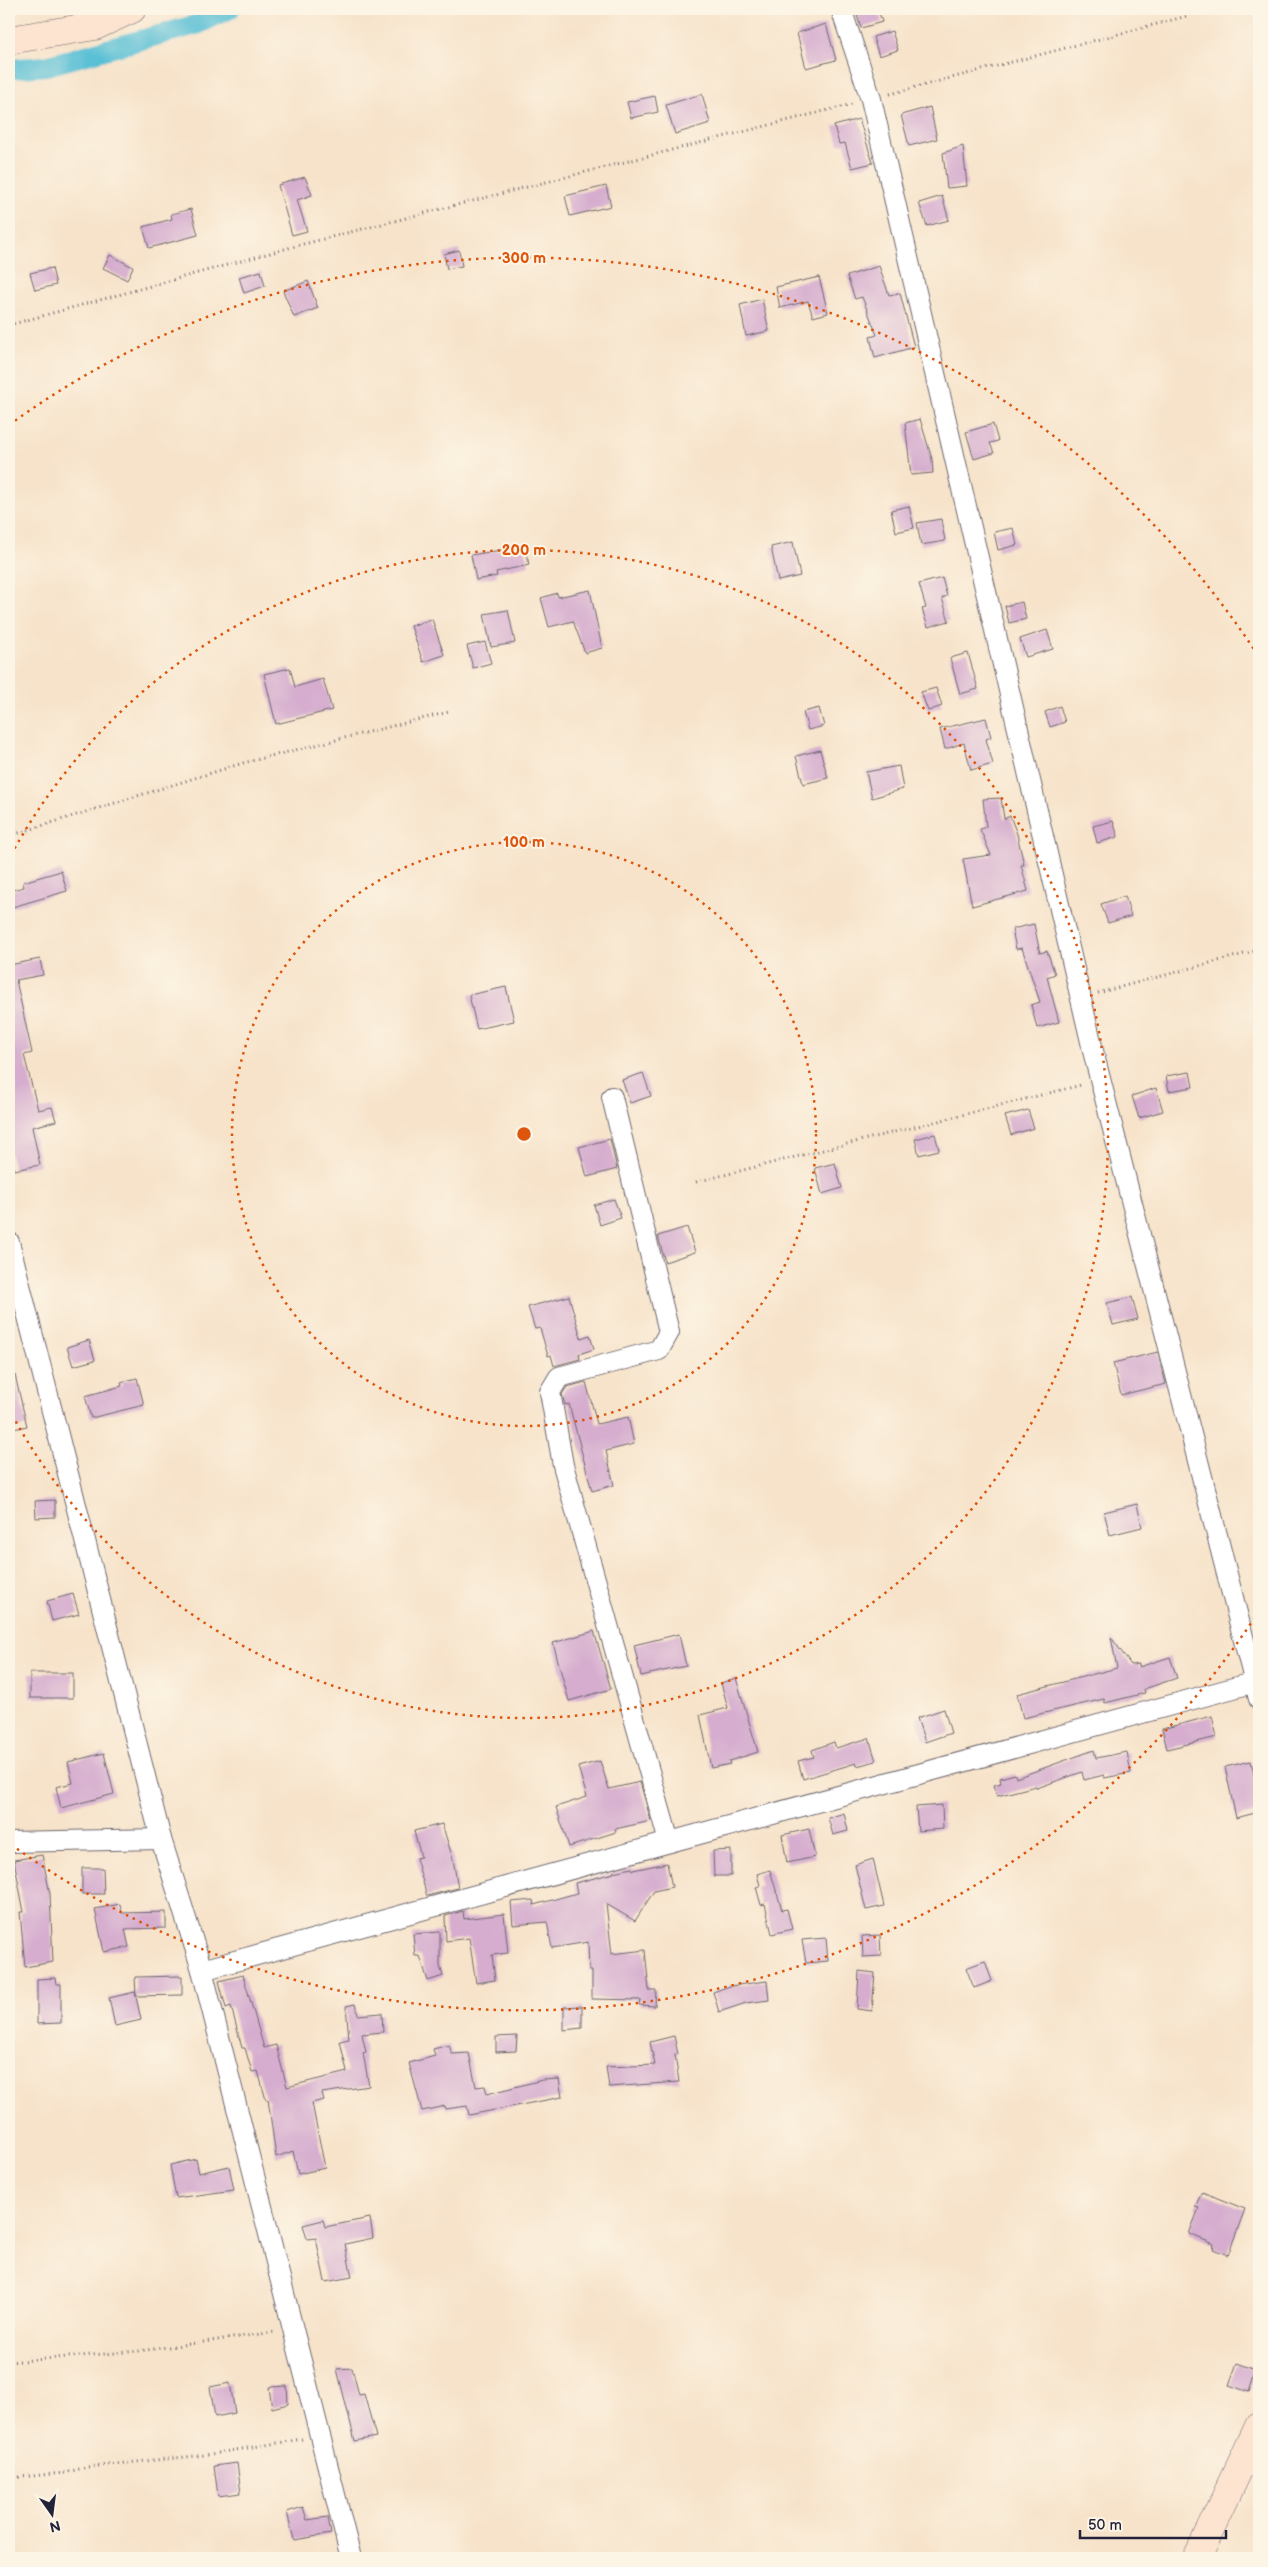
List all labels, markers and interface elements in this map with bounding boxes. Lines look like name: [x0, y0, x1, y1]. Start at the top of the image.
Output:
text: 300 m: [502, 249, 546, 268]
text: 200 m: [502, 541, 546, 560]
text: 100 m: [503, 833, 545, 852]
centre of rings: [515, 1125, 533, 1143]
north arrow: [28, 2490, 78, 2540]
scale bar: [1080, 2507, 1227, 2539]
text: 50 m: [1088, 2516, 1122, 2535]
text: N: [48, 2517, 62, 2536]

